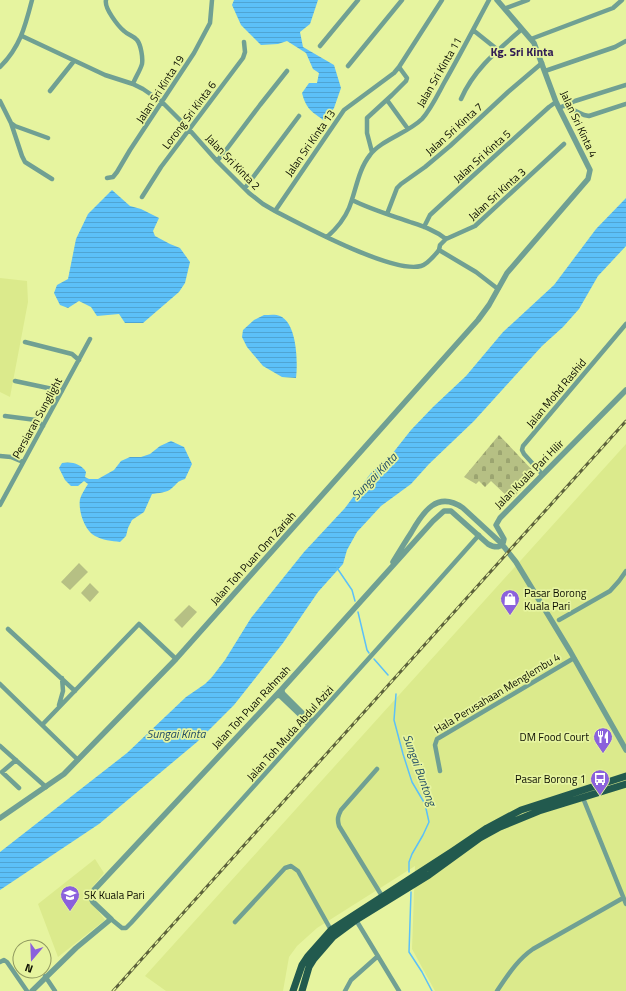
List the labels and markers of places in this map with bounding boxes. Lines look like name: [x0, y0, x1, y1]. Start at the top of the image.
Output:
place label: Pasar Borong Kuala Pari: [524, 585, 587, 614]
shop icon: Pasar Borong Kuala Pari: [499, 588, 521, 616]
restaurant icon: DM Food Court: [592, 726, 614, 754]
place label: DM Food Court: [520, 729, 589, 745]
bus stop icon: Pasar Borong 1: [589, 768, 611, 796]
place label: Pasar Borong 1: [515, 771, 586, 787]
school or university icon: SK Kuala Pari: [59, 884, 81, 912]
place label: SK Kuala Pari: [84, 887, 145, 903]

